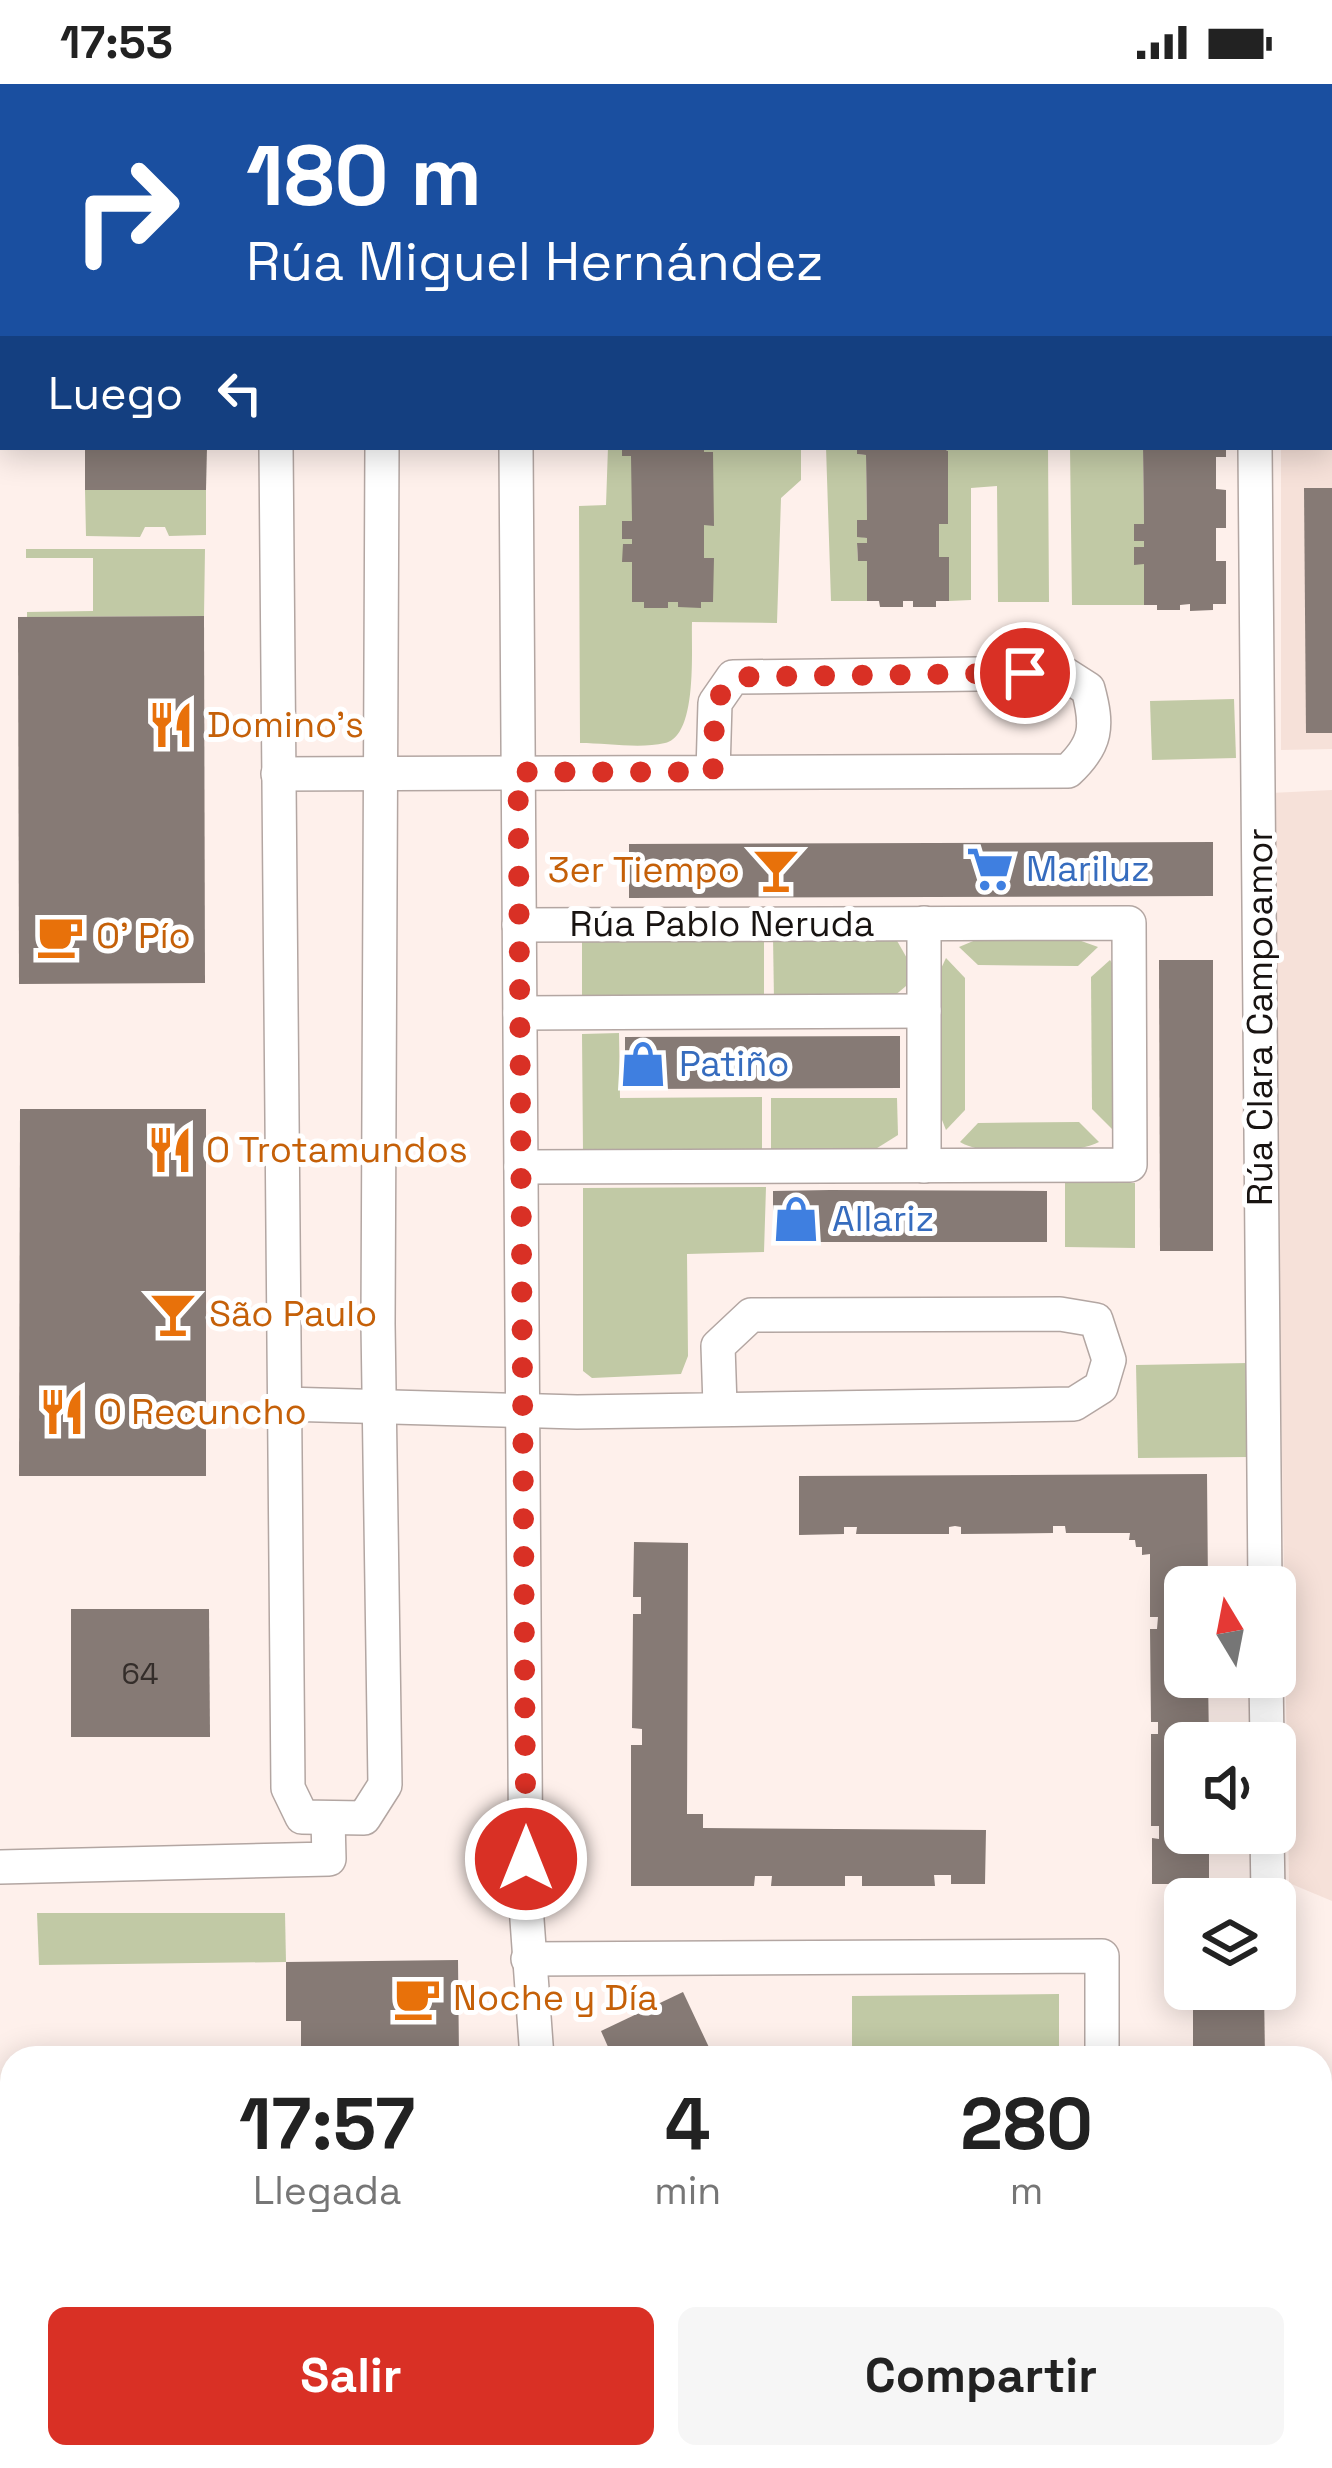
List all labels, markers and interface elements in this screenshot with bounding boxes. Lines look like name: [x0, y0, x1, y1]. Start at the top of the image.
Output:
text: 17:53: [60, 14, 173, 71]
text: 180 m: [246, 122, 482, 230]
icon: right: [48, 132, 204, 288]
text: Rúa Miguel Hernández: [246, 227, 824, 296]
icon: left: [207, 360, 273, 426]
text: Luego: [48, 365, 183, 422]
pin: [974, 622, 1076, 724]
icon: arrive: [992, 640, 1058, 706]
restaurant icon: Domino's: [146, 700, 196, 750]
place label: Domino's: [207, 702, 364, 748]
street label: Rúa Clara Campoamor: [1237, 828, 1283, 1206]
supermarket icon: Mariluz: [965, 844, 1015, 894]
bar icon: 3er Tiempo: [751, 845, 801, 895]
place label: Mariluz: [1026, 846, 1150, 892]
place label: 3er Tiempo: [548, 847, 740, 893]
street label: Rúa Pablo Neruda: [570, 901, 874, 947]
cafe icon: O' Pío: [35, 911, 85, 961]
place label: O' Pío: [96, 913, 191, 959]
shop icon: Patiño: [618, 1039, 668, 1089]
place label: Patiño: [679, 1041, 789, 1087]
restaurant icon: O Trotamundos: [145, 1125, 195, 1175]
place label: O Trotamundos: [206, 1127, 468, 1173]
shop icon: Allariz: [771, 1194, 821, 1244]
place label: Allariz: [832, 1196, 934, 1242]
bar icon: São Paulo: [148, 1289, 198, 1339]
place label: São Paulo: [209, 1291, 377, 1337]
restaurant icon: O Recuncho: [37, 1387, 87, 1437]
place label: O Recuncho: [98, 1389, 307, 1435]
north arrow: [1164, 1566, 1296, 1698]
map controls: [1164, 1566, 1296, 2010]
house number: 64: [121, 1654, 159, 1693]
button: sound: [1164, 1722, 1296, 1854]
position arrow: [463, 1796, 589, 1922]
button: layers: [1164, 1878, 1296, 2010]
cafe icon: Noche y Día: [392, 1973, 442, 2023]
place label: Noche y Día: [453, 1975, 658, 2021]
text: 17:57: [239, 2078, 415, 2170]
text: 4: [665, 2078, 711, 2170]
text: 280: [960, 2078, 1093, 2170]
text: Llegada: [253, 2166, 401, 2215]
text: min: [654, 2166, 721, 2215]
text: m: [1010, 2166, 1043, 2215]
button: Salir: [48, 2307, 654, 2445]
button: Compartir: [678, 2307, 1284, 2445]

